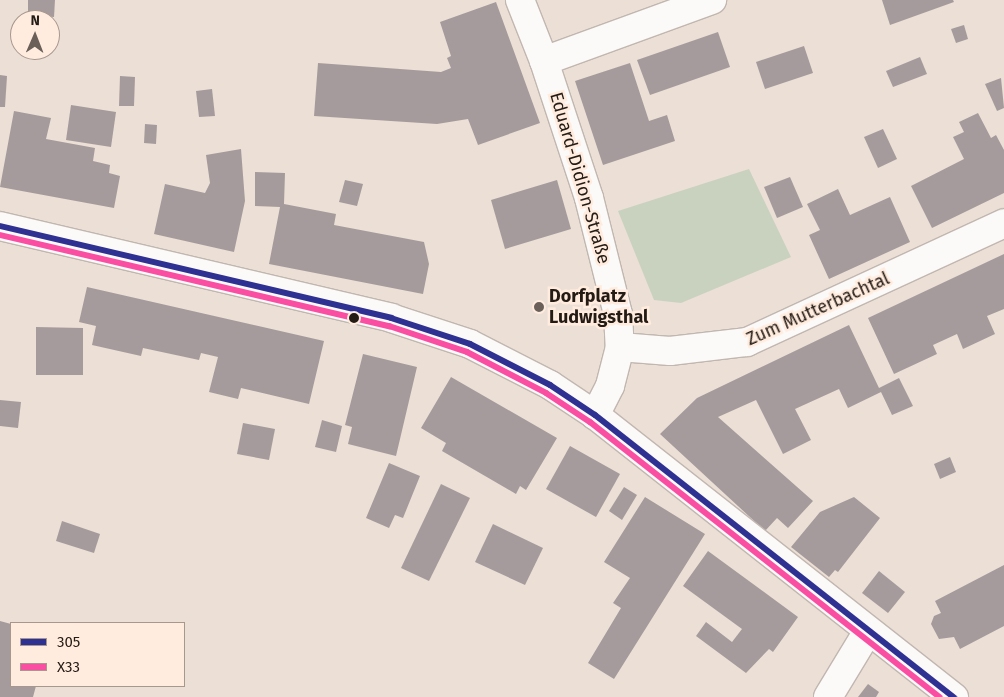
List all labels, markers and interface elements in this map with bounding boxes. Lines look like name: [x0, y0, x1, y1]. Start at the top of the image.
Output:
north arrow: [10, 10, 60, 60]
text: N: [30, 12, 40, 29]
street label: Eduard-Didion-Straße: [545, 90, 615, 266]
street label: Zum Mutterbachtal: [743, 268, 893, 350]
place label: Dorfplatz Ludwigsthal: [549, 286, 648, 328]
marker: Dorfplatz Ludwigsthal: [533, 301, 545, 313]
unlabelled marker: [349, 313, 359, 323]
legend: [10, 622, 185, 687]
text: 305: [57, 633, 80, 651]
text: X33: [57, 658, 80, 676]

